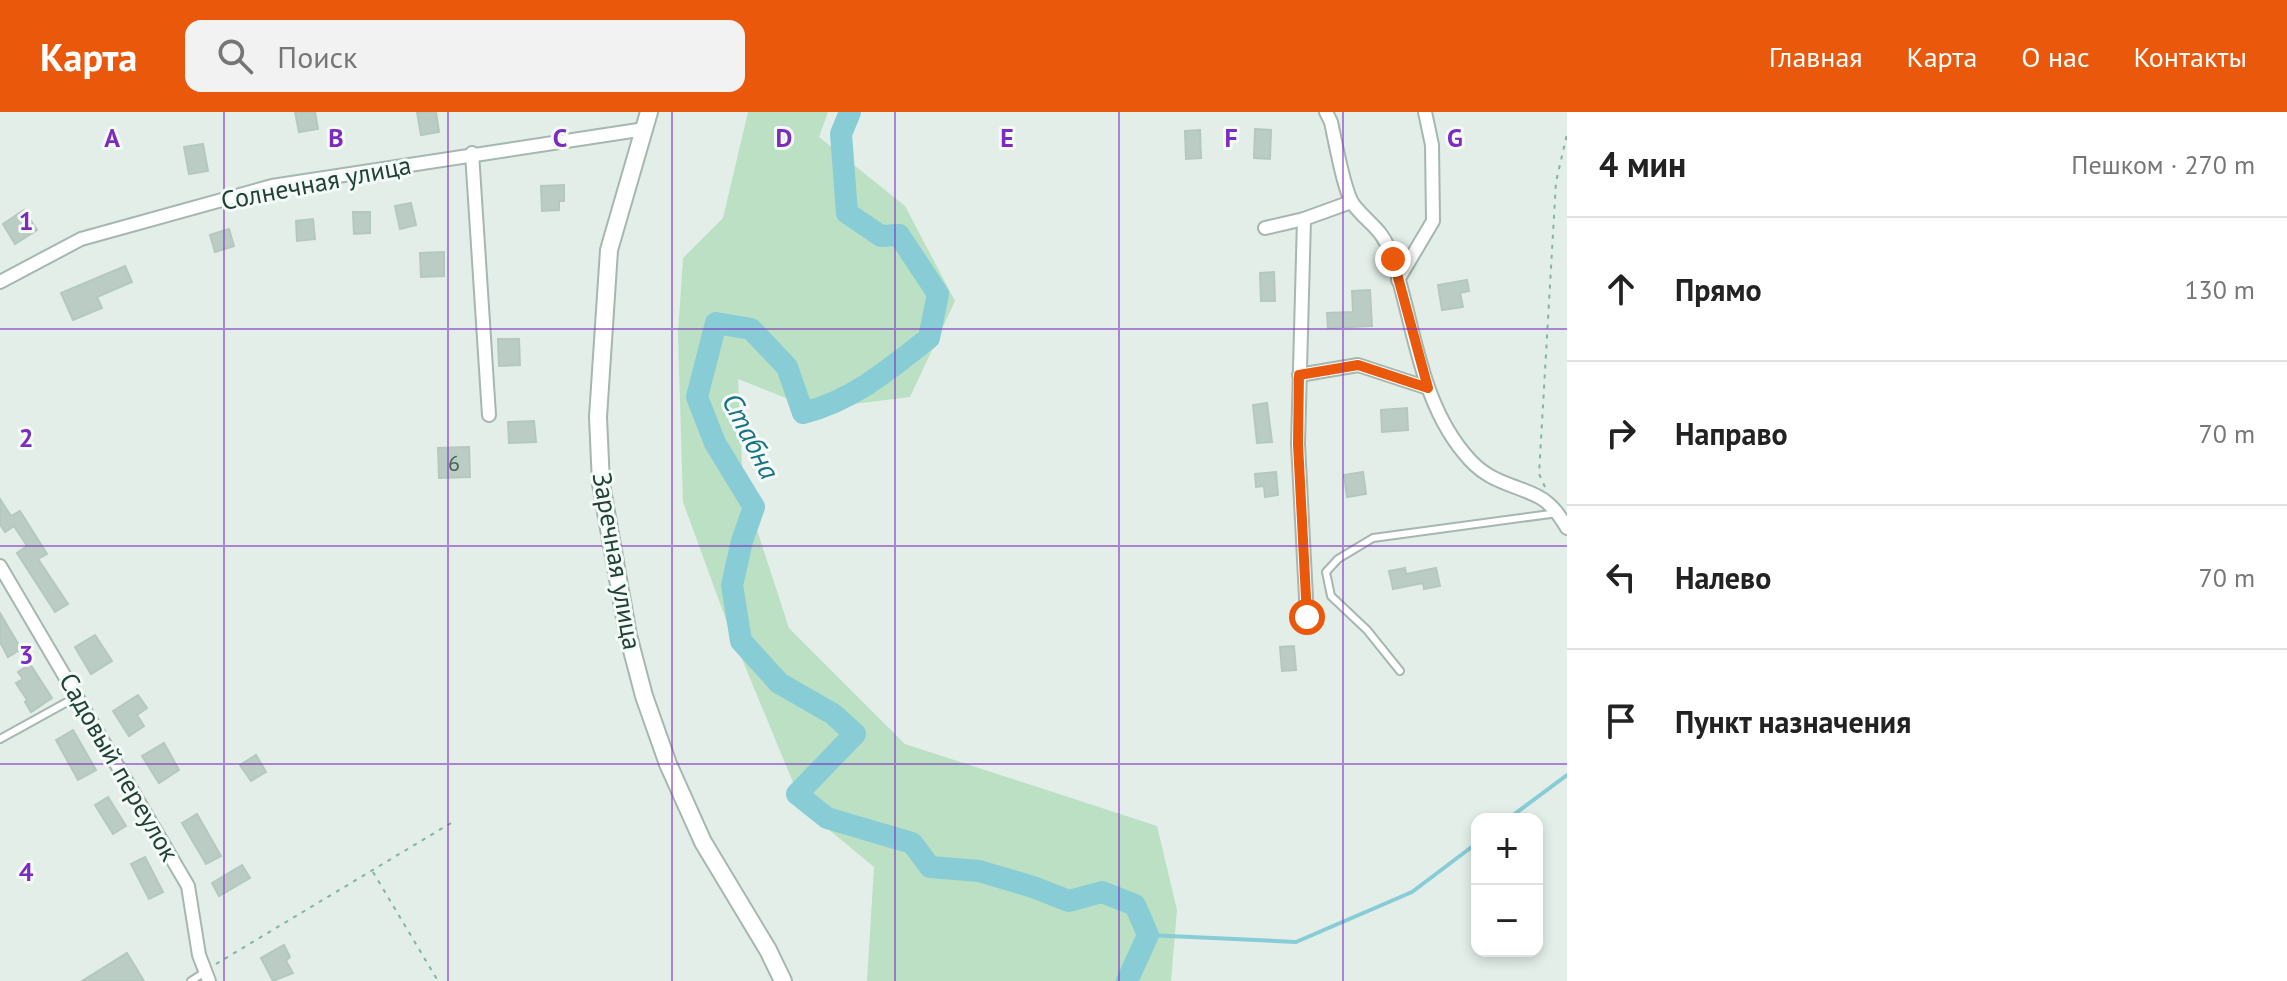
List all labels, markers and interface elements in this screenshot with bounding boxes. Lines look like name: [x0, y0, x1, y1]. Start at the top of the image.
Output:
search box: [185, 20, 745, 92]
text: Карта: [40, 32, 137, 81]
icon: search: [213, 34, 257, 78]
text: Поиск: [277, 37, 357, 76]
text: Главная: [1769, 38, 1863, 75]
text: Карта: [1907, 38, 1977, 75]
text: О нас: [2021, 38, 2090, 75]
text: Контакты: [2134, 38, 2247, 75]
text: A: [104, 121, 120, 154]
text: B: [328, 121, 344, 154]
text: C: [553, 121, 567, 154]
text: D: [776, 121, 792, 154]
text: E: [1000, 121, 1014, 154]
text: F: [1224, 121, 1238, 154]
text: G: [1447, 121, 1463, 154]
text: 4 мин: [1599, 142, 1686, 186]
street label: Солнечная улица: [218, 148, 414, 217]
text: Пешком · 270 m: [2071, 148, 2255, 181]
text: 1: [19, 204, 33, 237]
route end: [1375, 241, 1411, 277]
icon: ahead: [1599, 267, 1643, 311]
text: Прямо: [1675, 270, 1762, 309]
text: 130 m: [2184, 273, 2255, 306]
water label: Стабна: [714, 387, 789, 485]
icon: right: [1599, 411, 1643, 455]
text: Направо: [1675, 414, 1788, 453]
text: 70 m: [2199, 417, 2255, 450]
text: 2: [19, 421, 33, 454]
house number: 6: [448, 449, 460, 477]
street label: Заречная улица: [586, 470, 649, 652]
icon: left: [1599, 555, 1643, 599]
text: Налево: [1675, 558, 1771, 597]
text: 70 m: [2199, 561, 2255, 594]
route start: [1289, 599, 1325, 635]
text: 3: [19, 638, 33, 671]
street label: Садовый переулок: [52, 667, 187, 867]
icon: arrive: [1599, 699, 1643, 743]
text: Пункт назначения: [1675, 702, 1911, 741]
map controls: [1471, 813, 1543, 957]
button: +: [1471, 813, 1543, 885]
text: 4: [19, 855, 34, 888]
button: −: [1471, 885, 1543, 957]

